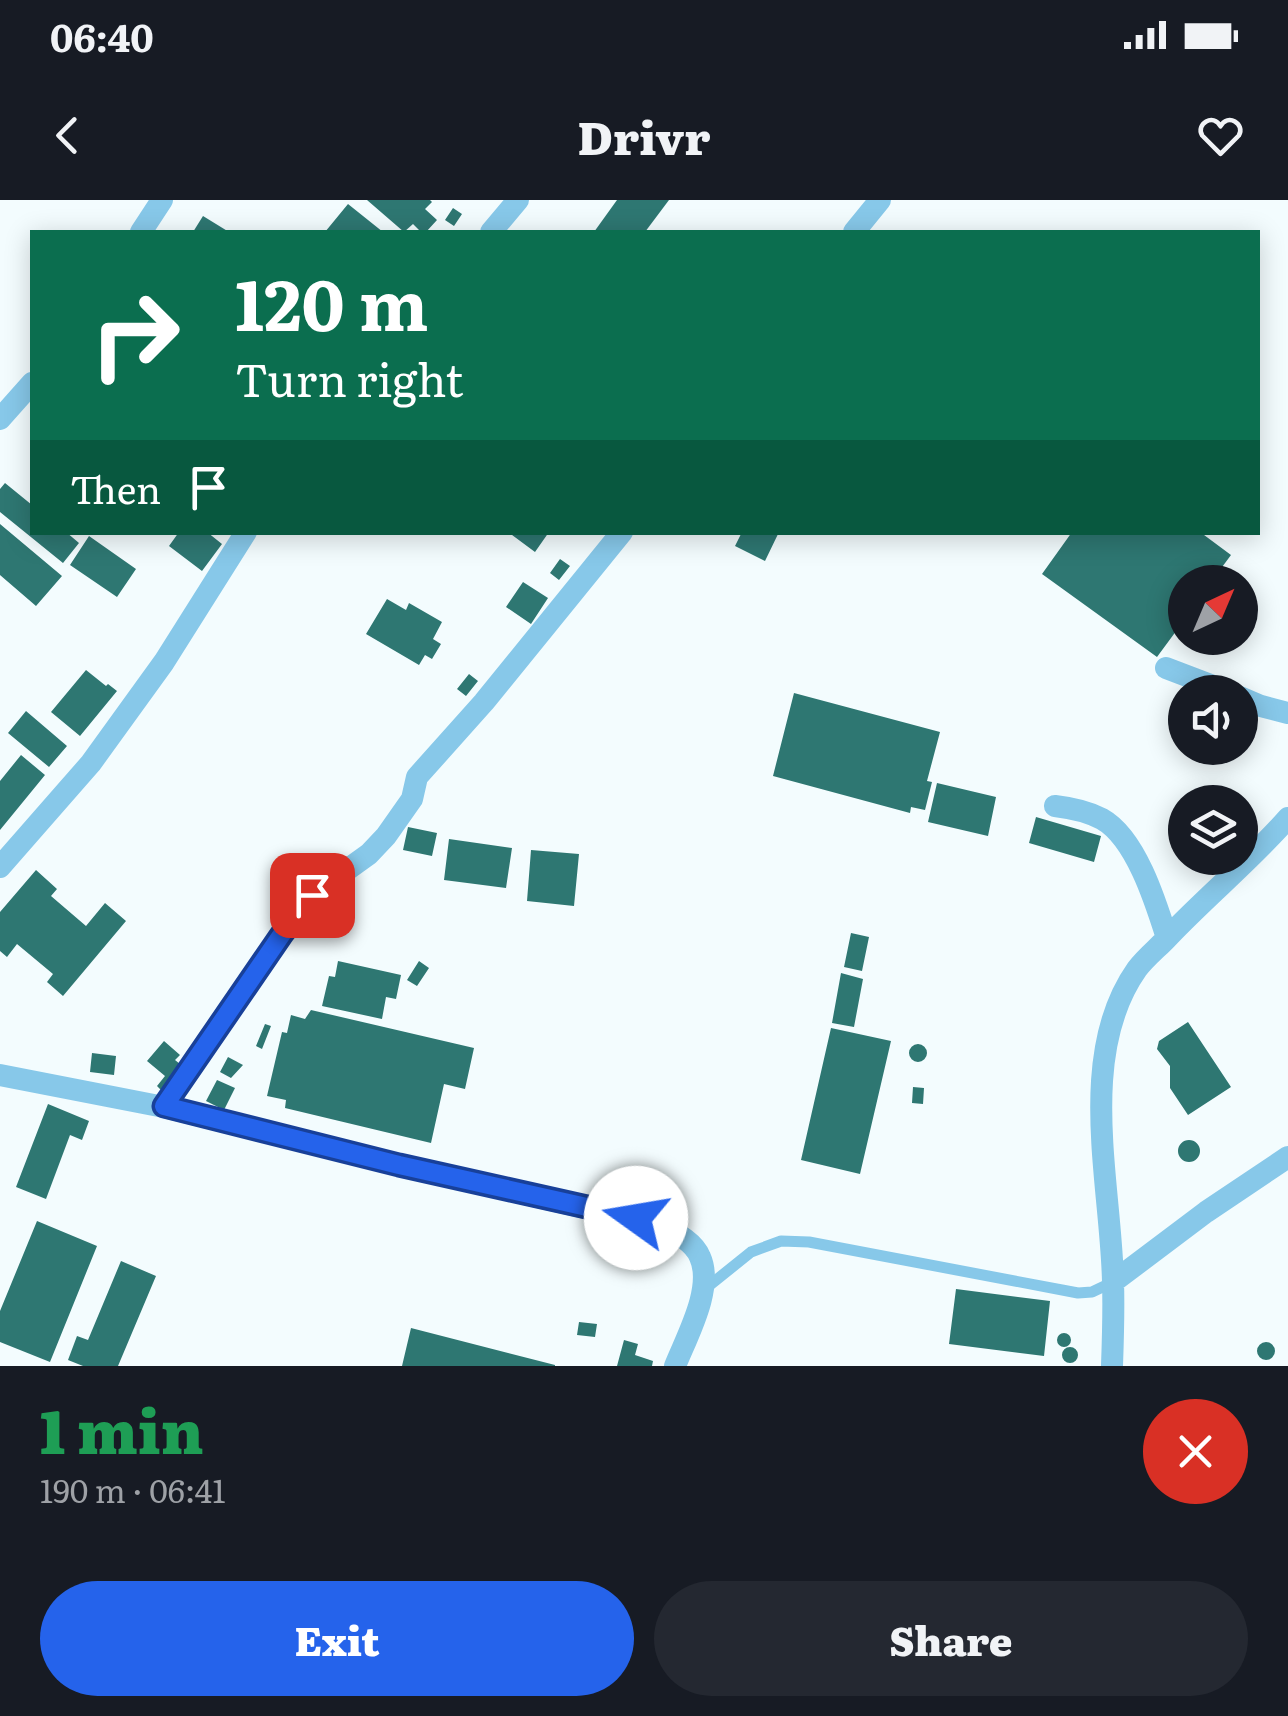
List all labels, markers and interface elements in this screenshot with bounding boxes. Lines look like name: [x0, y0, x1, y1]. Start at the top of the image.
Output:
text: 06:40: [50, 7, 154, 64]
text: Drivr: [578, 102, 710, 169]
icon: back: [40, 108, 95, 163]
icon: heart: [1193, 108, 1248, 163]
text: 120 m: [235, 249, 428, 353]
icon: right: [70, 270, 200, 400]
text: Turn right: [235, 344, 463, 411]
text: Then: [70, 459, 161, 516]
icon: arrive: [181, 460, 236, 515]
north arrow: [1168, 565, 1258, 655]
map controls: [1168, 565, 1258, 875]
button: sound: [1168, 675, 1258, 765]
button: layers: [1168, 785, 1258, 875]
pin: [270, 853, 355, 938]
icon: arrive: [285, 868, 340, 923]
position arrow: [584, 1166, 688, 1270]
text: 1 min: [40, 1383, 204, 1472]
button: close: [1143, 1399, 1248, 1504]
text: 190 m · 06:41: [40, 1465, 226, 1513]
button: Exit: [40, 1581, 634, 1696]
button: Share: [654, 1581, 1248, 1696]

